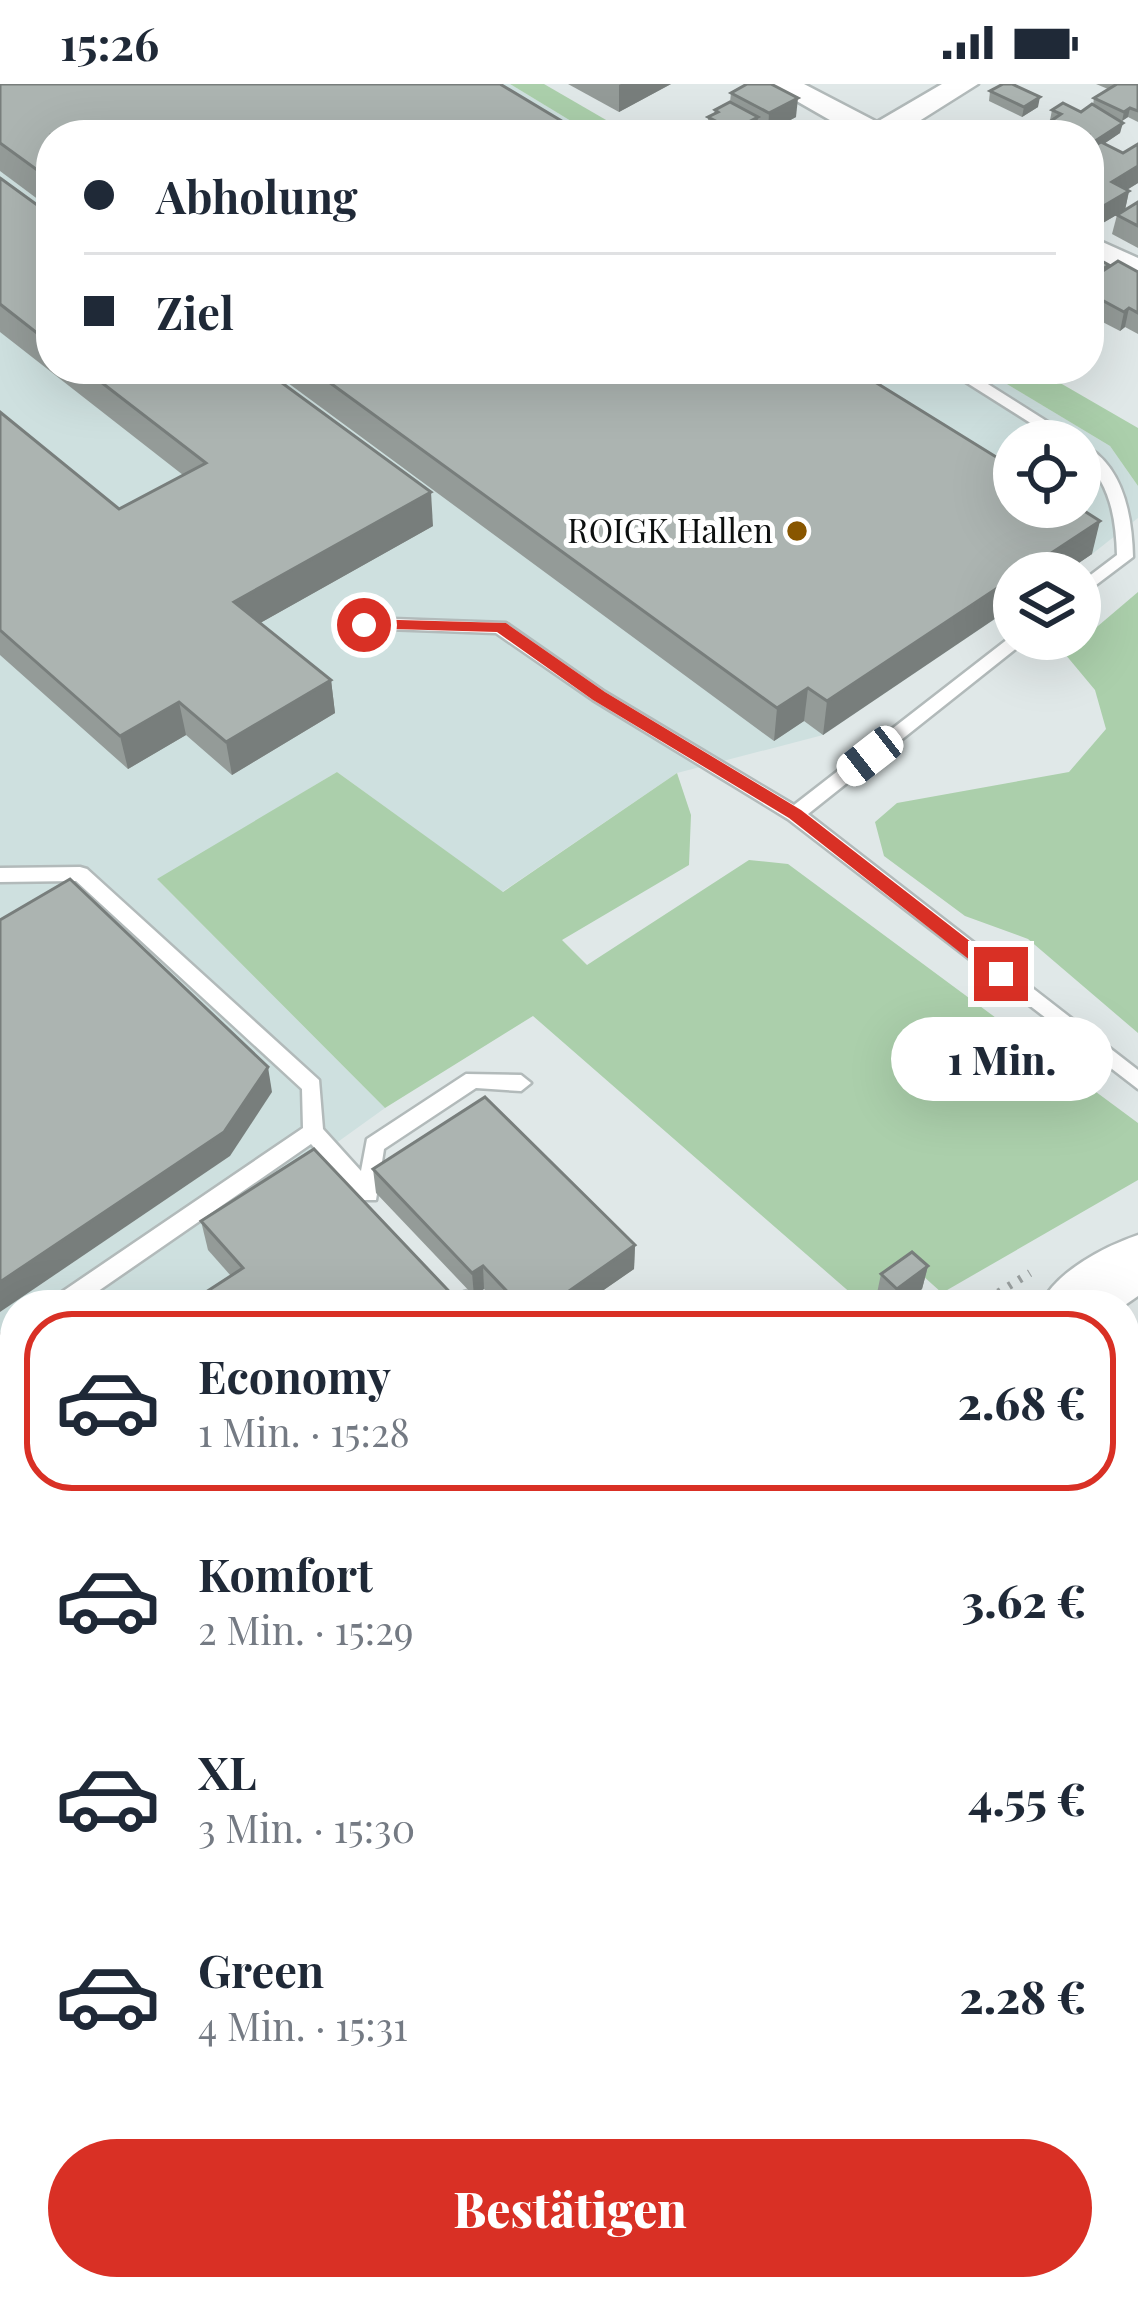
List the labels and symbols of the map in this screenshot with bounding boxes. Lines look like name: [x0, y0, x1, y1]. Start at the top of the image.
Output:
place label: ROIGK Hallen: [567, 507, 773, 551]
marker: ROIGK Hallen: [784, 518, 810, 544]
route start: [337, 598, 391, 652]
car: [831, 720, 909, 792]
route end: [974, 947, 1028, 1001]
callout: 1 Min.: [890, 1016, 1112, 1100]

